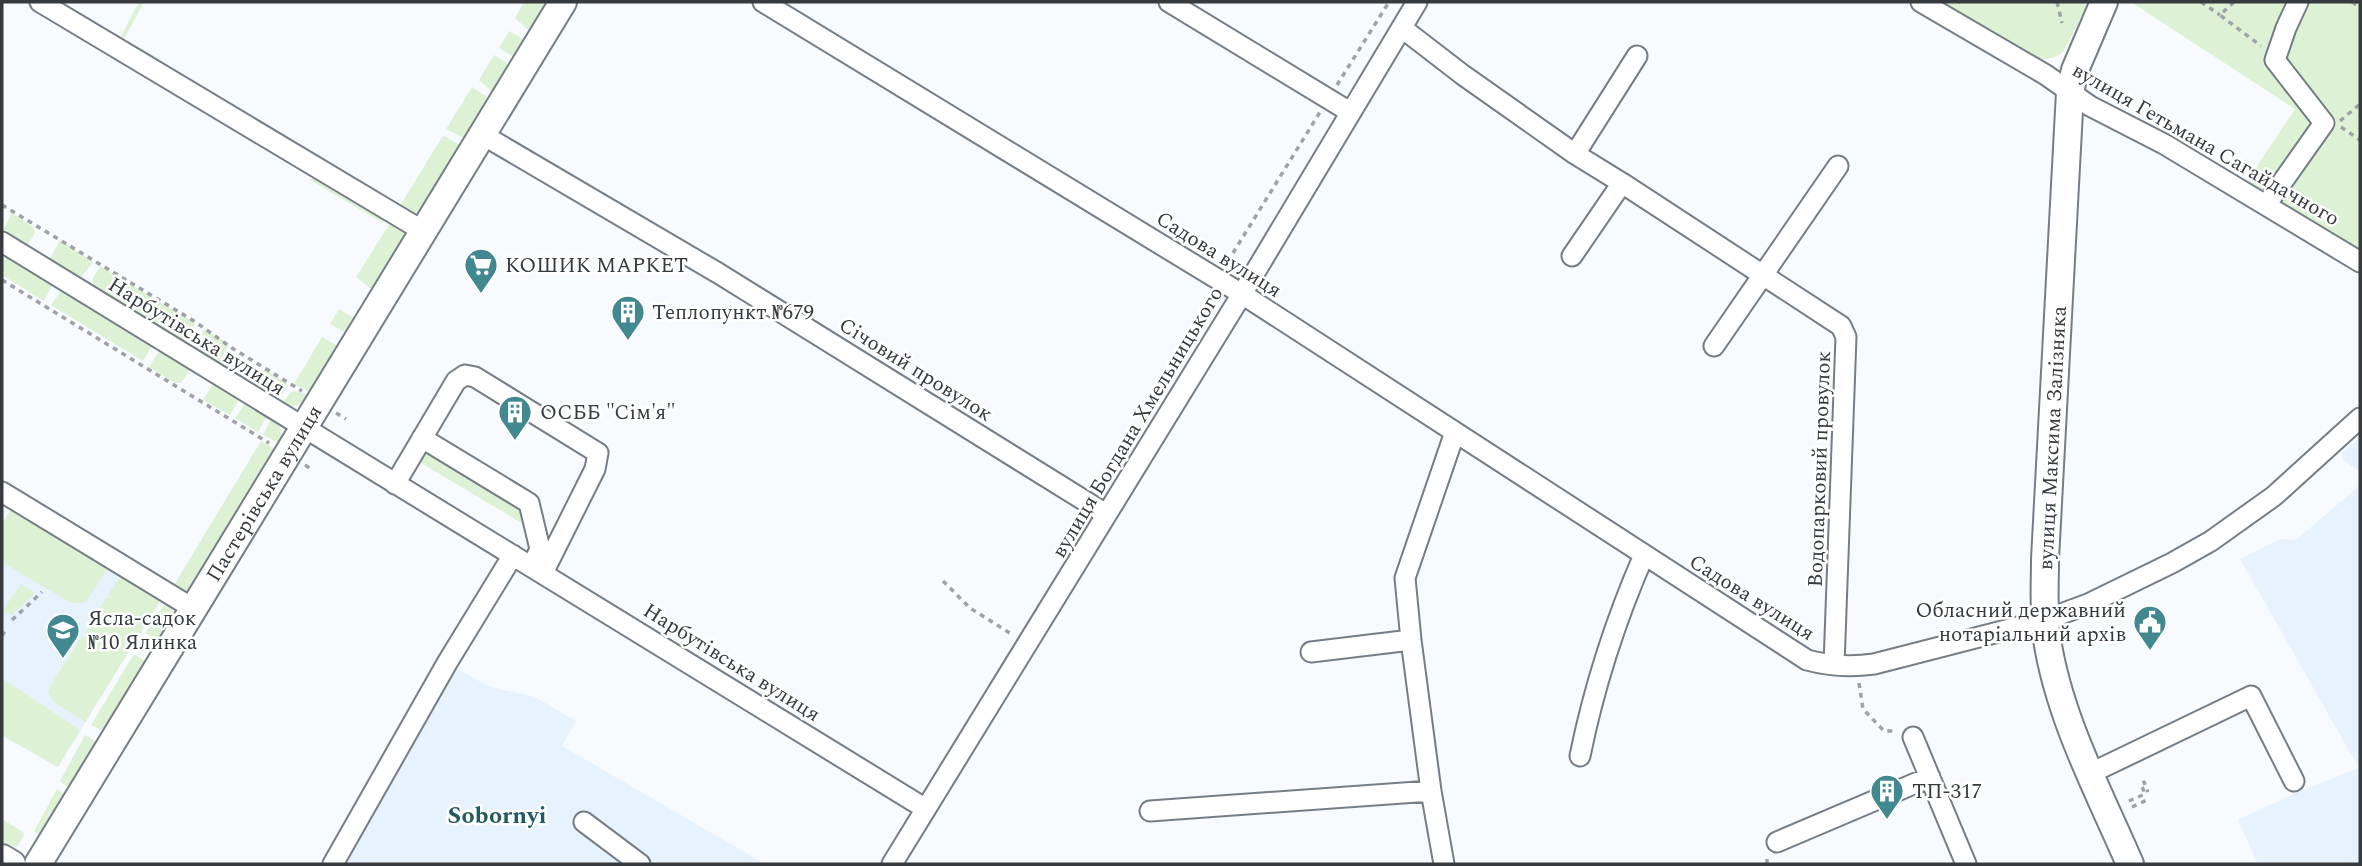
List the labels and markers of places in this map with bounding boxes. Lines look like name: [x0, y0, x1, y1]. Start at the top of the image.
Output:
supermarket icon: КОШИК МАРКЕТ: [462, 246, 500, 295]
place label: КОШИК МАРКЕТ: [505, 250, 688, 282]
building icon: Теплопункт №679: [609, 293, 647, 342]
place label: Теплопункт №679: [652, 297, 814, 329]
building icon: ОСББ "Сім'я": [496, 393, 534, 442]
place label: ОСББ "Сім'я": [540, 397, 676, 429]
place label: Обласний державний нотаріальний архів: [1915, 595, 2126, 651]
place label: Ясла-садок №10 Ялинка: [88, 603, 198, 659]
public building icon: Обласний державний нотаріальний архів: [2131, 603, 2169, 652]
school or university icon: Ясла-садок №10 Ялинка: [44, 611, 82, 660]
building icon: ТП-317: [1868, 772, 1906, 821]
place label: ТП-317: [1912, 776, 1982, 808]

